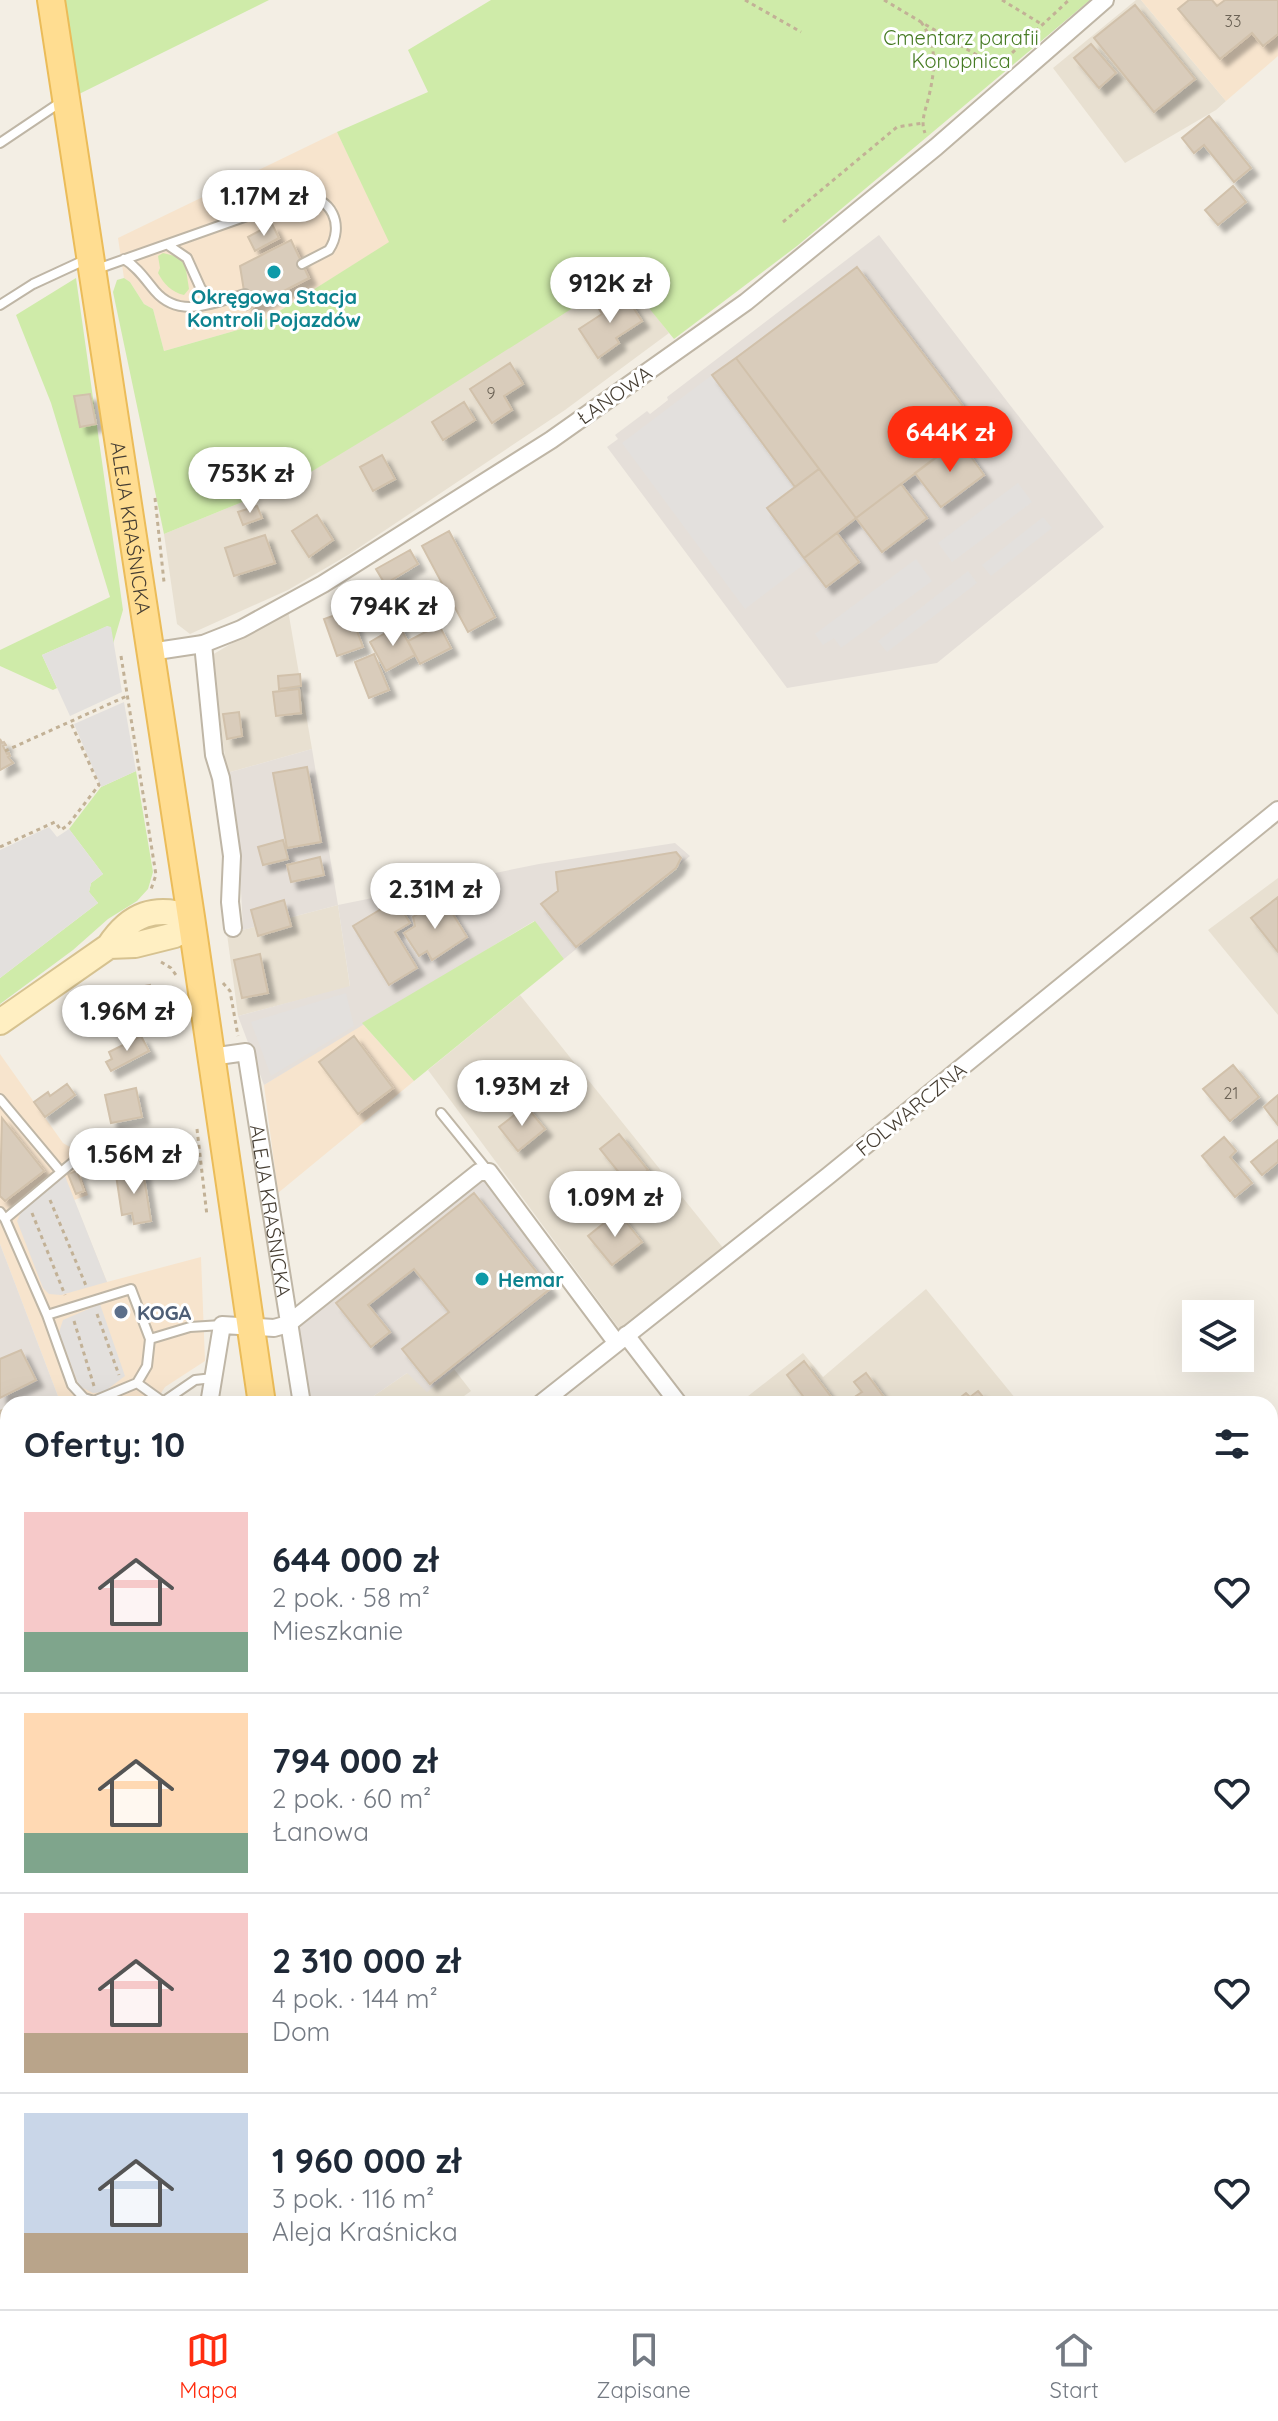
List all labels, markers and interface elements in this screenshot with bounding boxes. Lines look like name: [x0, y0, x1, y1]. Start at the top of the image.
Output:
house number: 33: [1225, 11, 1241, 31]
park label: Cmentarz parafii Konopnica: [883, 25, 1039, 73]
pin: 1.17M zł: [181, 170, 347, 238]
text: 1.17M zł: [220, 179, 308, 212]
pin: 912K zł: [536, 257, 684, 325]
marker: Okręgowa Stacja Kontroli Pojazdów: [265, 263, 283, 281]
text: 912K zł: [568, 266, 652, 299]
place label: Okręgowa Stacja Kontroli Pojazdów: [187, 284, 361, 332]
street label: ŁANOWA: [572, 360, 656, 430]
house number: 9: [487, 383, 496, 403]
pin: 644K zł: [876, 406, 1024, 474]
text: 644K zł: [906, 415, 994, 448]
street label: ALEJA KRAŚNICKA: [106, 440, 157, 616]
pin: 753K zł: [176, 447, 324, 515]
text: 753K zł: [206, 456, 294, 489]
pin: 794K zł: [319, 580, 467, 648]
text: 794K zł: [349, 589, 437, 622]
pin: 2.31M zł: [352, 863, 518, 931]
text: 2.31M zł: [388, 872, 482, 905]
pin: 1.96M zł: [44, 985, 210, 1053]
text: 1.96M zł: [80, 994, 174, 1027]
street label: FOLWARCZNA: [851, 1057, 971, 1161]
pin: 1.93M zł: [439, 1060, 605, 1128]
text: 1.93M zł: [475, 1069, 569, 1102]
house number: 21: [1224, 1083, 1238, 1103]
street label: ALEJA KRAŚNICKA: [245, 1123, 297, 1299]
pin: 1.56M zł: [51, 1128, 217, 1196]
text: 1.56M zł: [87, 1137, 181, 1170]
pin: 1.09M zł: [532, 1171, 698, 1239]
text: 1.09M zł: [567, 1180, 663, 1213]
place label: Hemar: [498, 1267, 564, 1292]
marker: Hemar: [473, 1270, 491, 1288]
place label: KOGA: [137, 1300, 192, 1325]
map controls: [1182, 1300, 1254, 1372]
button: layers: [1182, 1300, 1254, 1372]
marker: KOGA: [112, 1303, 130, 1321]
icon: filters: [1210, 1422, 1254, 1466]
text: Oferty: 10: [24, 1423, 185, 1466]
text: 644 000 zł: [272, 1538, 438, 1581]
icon: home: [88, 1544, 184, 1640]
icon: heart: [1210, 1570, 1254, 1614]
text: 2 pok. · 58 m²: [272, 1581, 430, 1614]
text: Mieszkanie: [272, 1614, 403, 1647]
text: 794 000 zł: [272, 1739, 437, 1782]
icon: home: [88, 1745, 184, 1841]
icon: heart: [1210, 1771, 1254, 1815]
text: 2 pok. · 60 m²: [272, 1782, 431, 1815]
text: Łanowa: [272, 1815, 369, 1848]
text: 2 310 000 zł: [272, 1939, 461, 1982]
icon: home: [88, 1945, 184, 2041]
icon: heart: [1210, 1971, 1254, 2015]
text: 4 pok. · 144 m²: [272, 1982, 438, 2015]
text: Dom: [272, 2015, 330, 2048]
text: 1 960 000 zł: [272, 2139, 461, 2182]
icon: home: [88, 2145, 184, 2241]
icon: heart: [1210, 2171, 1254, 2215]
text: 3 pok. · 116 m²: [272, 2182, 434, 2215]
text: Aleja Kraśnicka: [272, 2215, 458, 2248]
tab: Mapa: [179, 2328, 238, 2404]
tab: Zapisane: [596, 2328, 691, 2404]
tab: Start: [1050, 2328, 1099, 2404]

